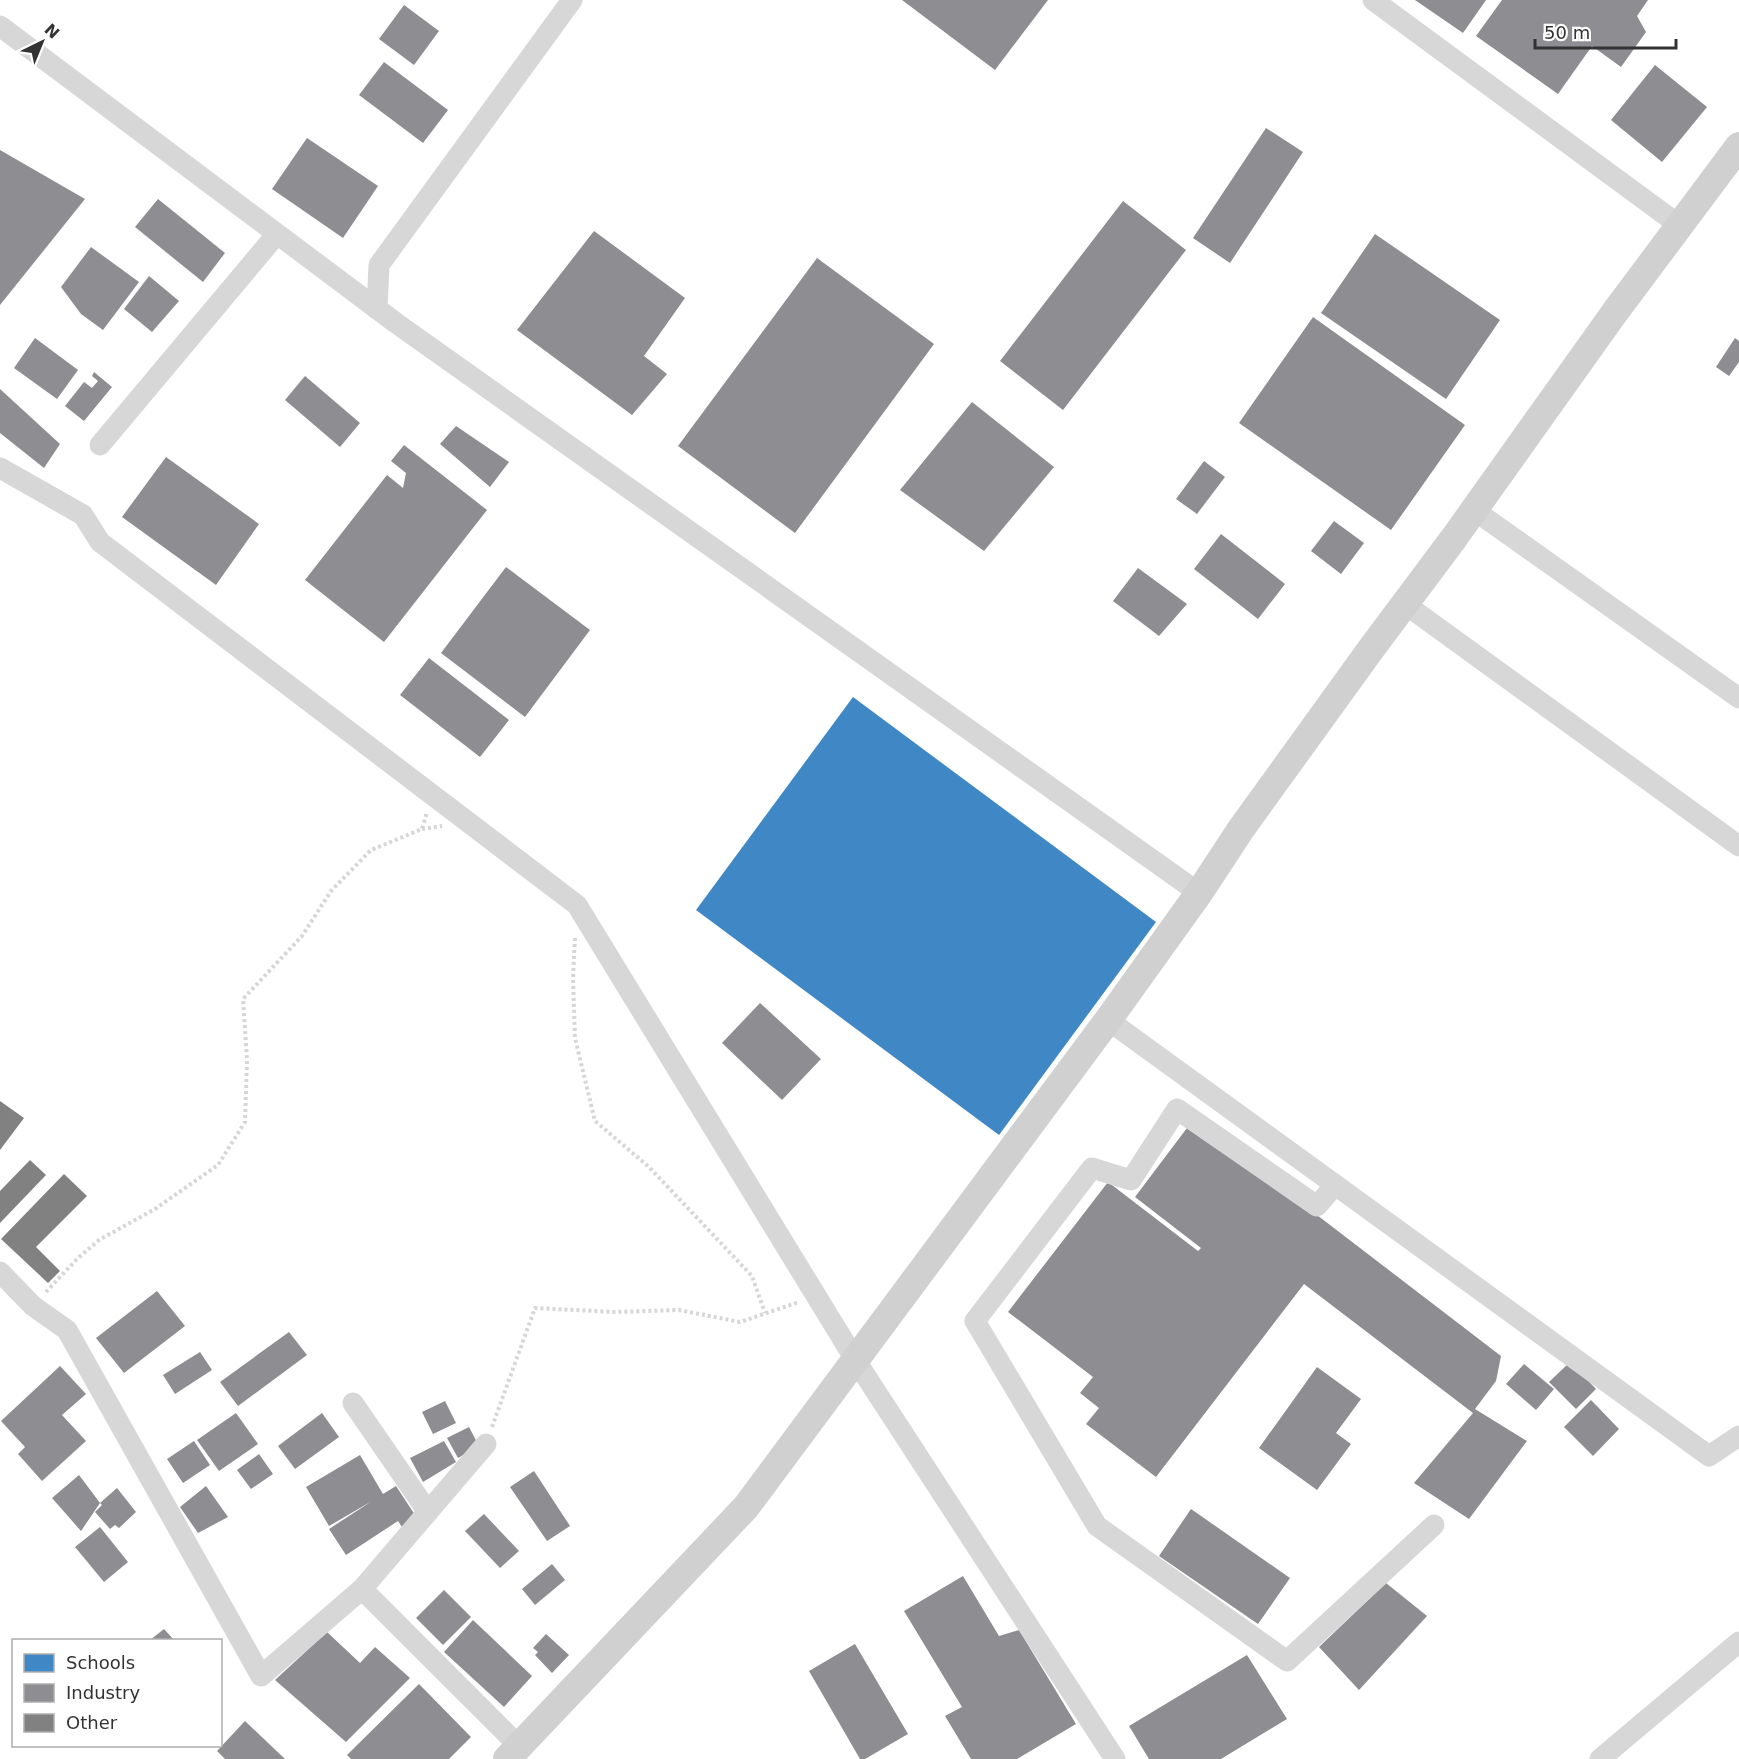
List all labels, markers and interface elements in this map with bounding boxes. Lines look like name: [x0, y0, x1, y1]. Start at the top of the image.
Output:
north arrow: [12, 12, 72, 72]
scale bar: [1535, 12, 1676, 50]
text: N: [41, 20, 63, 43]
text: 50 m: [1544, 22, 1590, 43]
legend: [12, 1639, 222, 1747]
text: Schools: [66, 1652, 135, 1673]
text: Industry: [66, 1682, 140, 1703]
text: Other: [66, 1712, 118, 1733]

